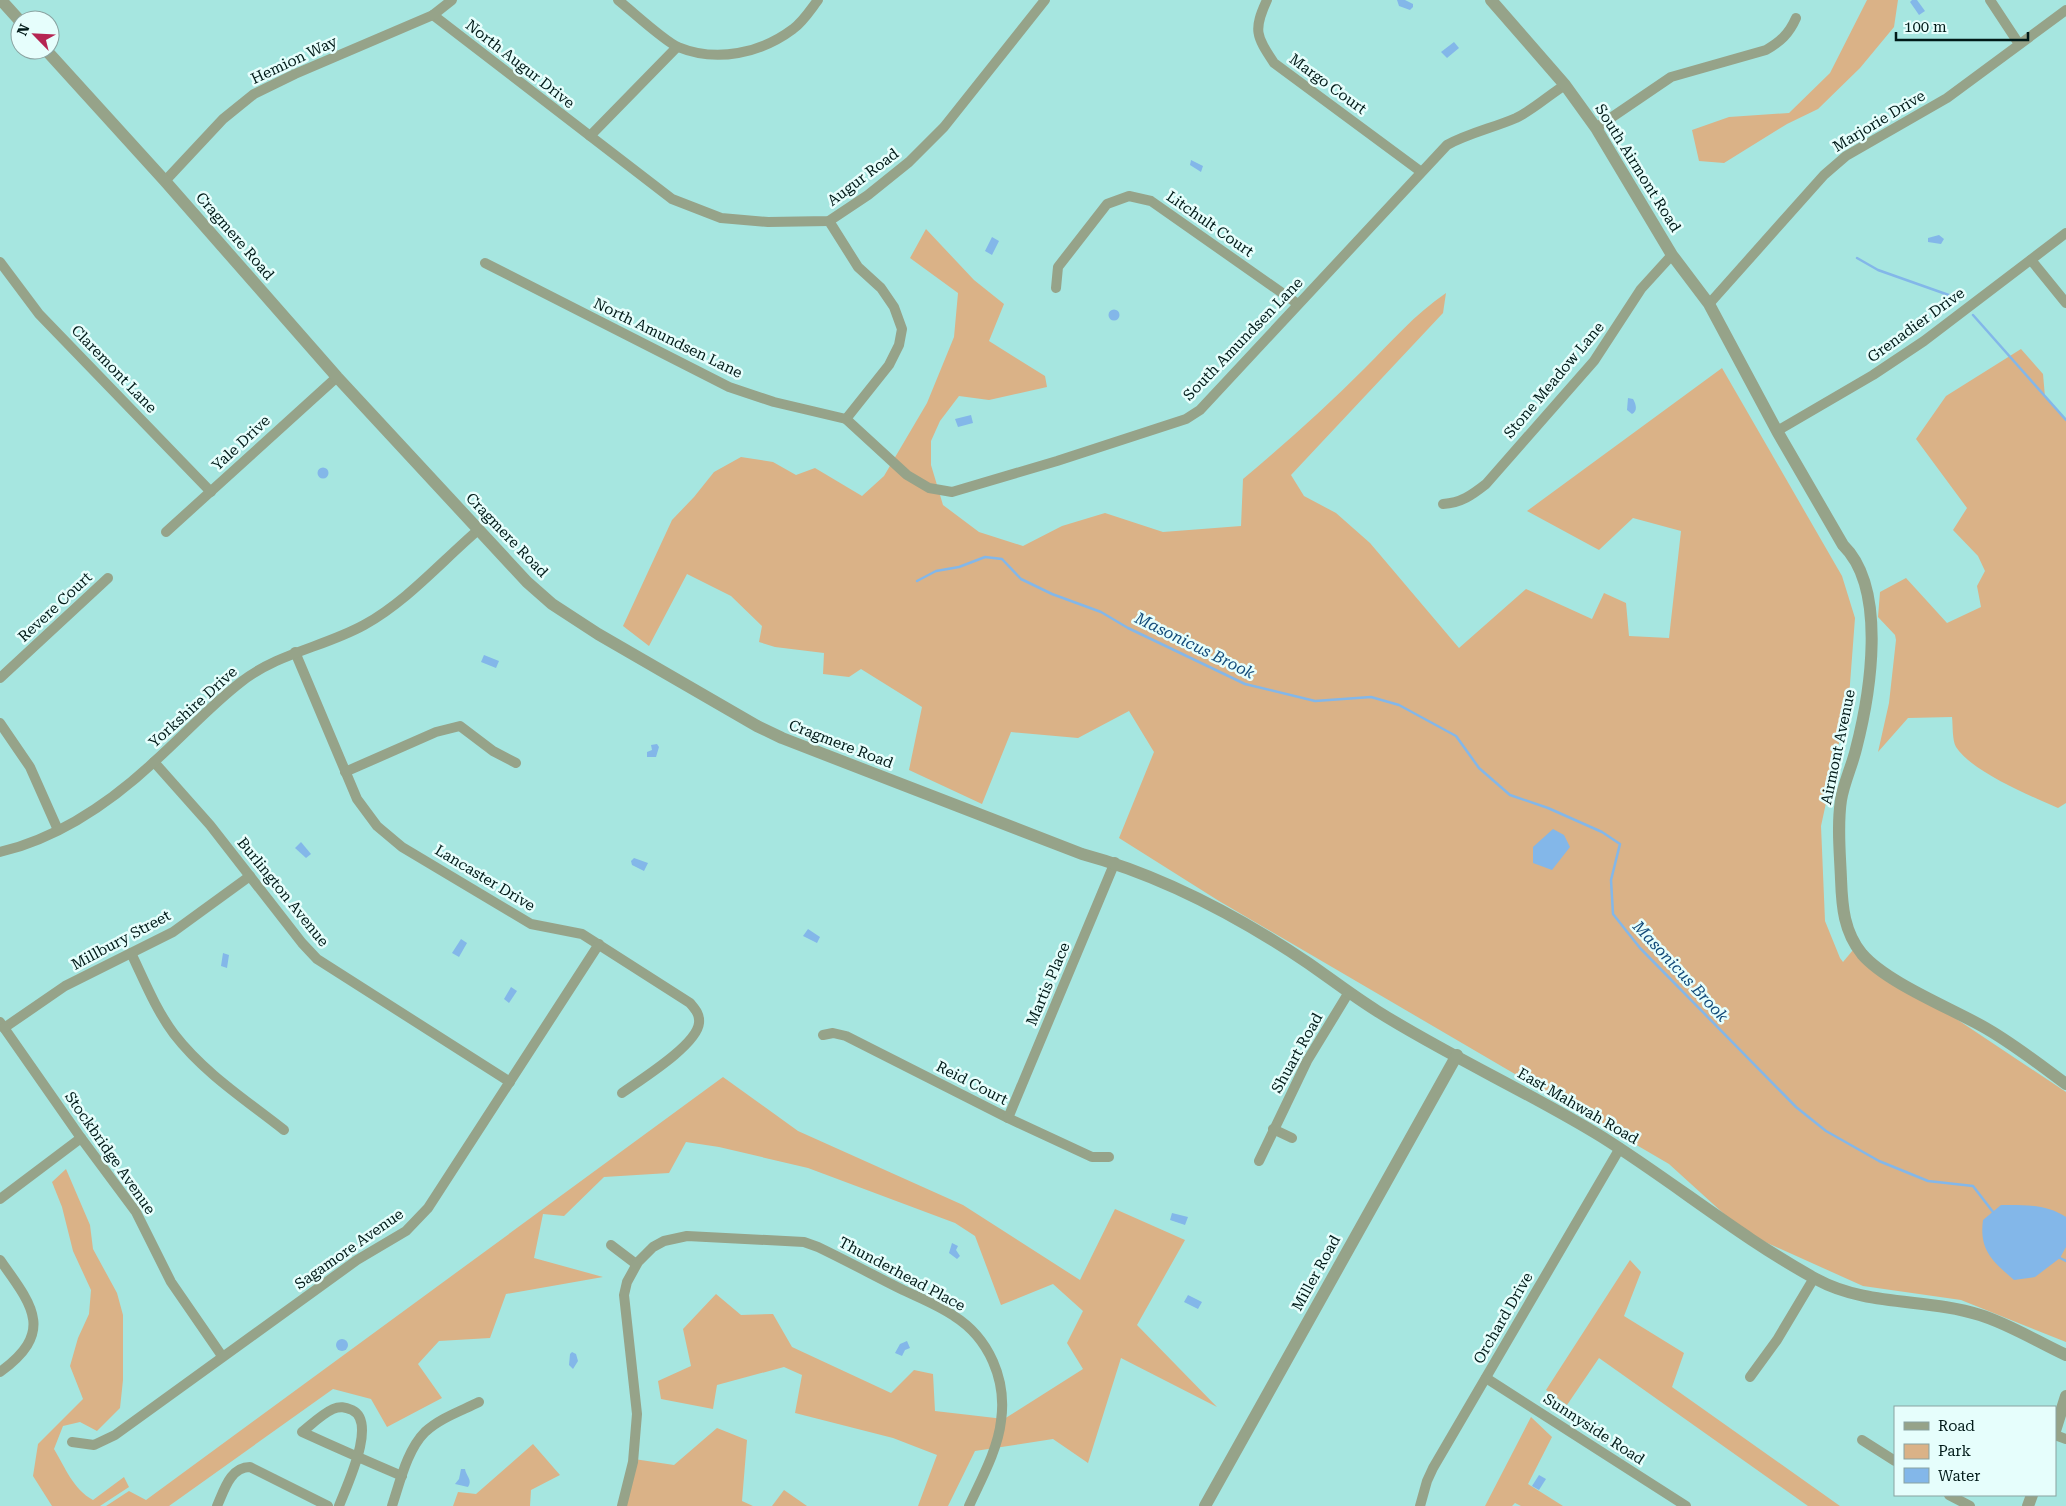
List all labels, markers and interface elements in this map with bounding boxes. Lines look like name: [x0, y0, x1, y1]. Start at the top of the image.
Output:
north arrow: [10, 10, 60, 60]
scale bar: [1896, 10, 2028, 42]
street label: North Augur Drive: [462, 16, 578, 112]
text: 100 m: [1904, 18, 1947, 36]
text: N: [14, 21, 33, 38]
street label: Hemion Way: [248, 32, 340, 88]
street label: Margo Court: [1286, 50, 1370, 118]
street label: Marjorie Drive: [1830, 86, 1928, 156]
street label: South Airmont Road: [1591, 101, 1685, 236]
street label: Augur Road: [824, 144, 902, 210]
street label: Litchult Court: [1163, 187, 1257, 261]
street label: Cragmere Road: [192, 188, 278, 284]
street label: South Amundsen Lane: [1180, 274, 1306, 404]
street label: Grenadier Drive: [1864, 284, 1968, 366]
street label: North Amundsen Lane: [591, 294, 745, 382]
street label: Stone Meadow Lane: [1500, 318, 1608, 442]
street label: Claremont Lane: [68, 321, 160, 417]
street label: Yale Drive: [208, 411, 274, 475]
street label: Cragmere Road: [462, 489, 552, 581]
street label: Revere Court: [14, 568, 96, 646]
water label: Masonicus Brook: [1131, 608, 1258, 683]
street label: Yorkshire Drive: [145, 663, 241, 751]
street label: Airmont Avenue: [1817, 688, 1859, 806]
street label: Cragmere Road: [786, 716, 896, 772]
street label: Burlington Avenue: [233, 834, 333, 950]
street label: Lancaster Drive: [432, 841, 538, 915]
street label: Millbury Street: [68, 906, 174, 974]
water label: Masonicus Brook: [1628, 916, 1732, 1026]
street label: Martis Place: [1022, 940, 1074, 1028]
street label: Shuart Road: [1268, 1009, 1327, 1096]
street label: Reid Court: [933, 1057, 1011, 1109]
street label: East Mahwah Road: [1514, 1064, 1642, 1148]
street label: Stockbridge Avenue: [61, 1088, 159, 1218]
street label: Sagamore Avenue: [291, 1205, 407, 1293]
street label: Miller Road: [1288, 1232, 1344, 1314]
street label: Thunderhead Place: [836, 1233, 968, 1315]
street label: Orchard Drive: [1470, 1269, 1536, 1367]
street label: Sunnyside Road: [1540, 1390, 1648, 1469]
legend: [1894, 1406, 2056, 1496]
text: Road: [1938, 1417, 1975, 1435]
text: Park: [1938, 1442, 1972, 1460]
text: Water: [1938, 1467, 1980, 1485]

